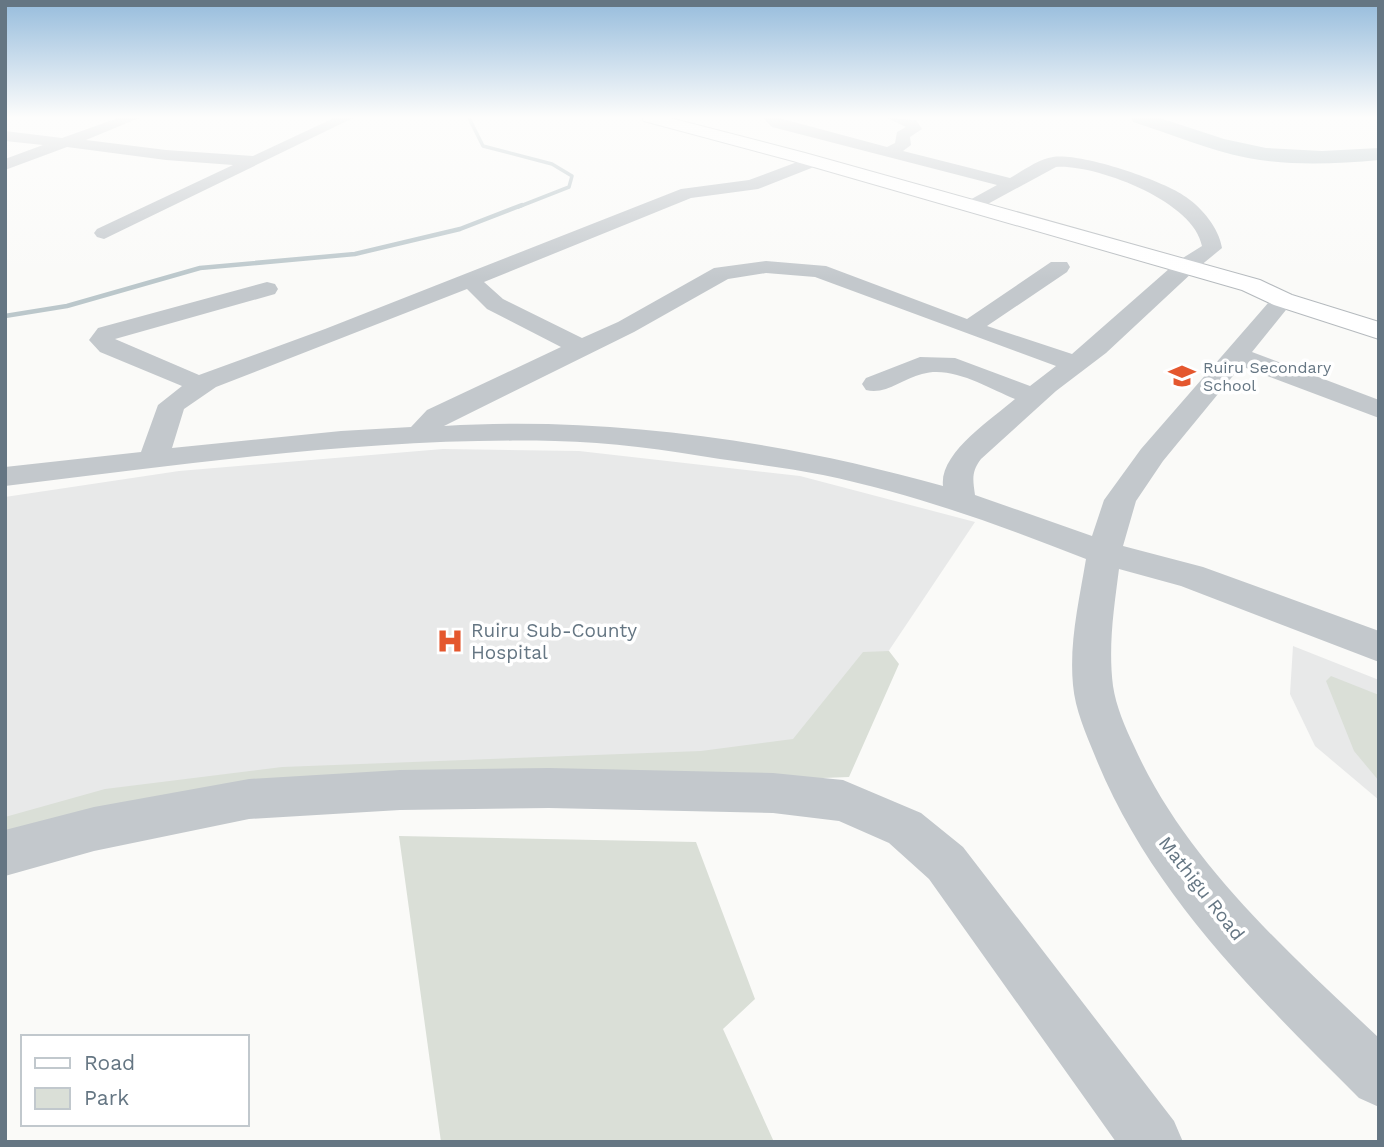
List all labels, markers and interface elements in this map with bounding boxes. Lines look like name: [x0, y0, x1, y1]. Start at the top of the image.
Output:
place label: Ruiru Secondary School: [1203, 358, 1332, 395]
school or university icon: Ruiru Secondary School: [1167, 361, 1197, 391]
place label: Ruiru Sub-County Hospital: [471, 619, 637, 664]
hospital icon: Ruiru Sub-County Hospital: [435, 626, 465, 656]
street label: Mathigu Road: [1154, 832, 1249, 945]
legend: [21, 1035, 248, 1126]
text: Road: [84, 1050, 135, 1075]
text: Park: [84, 1085, 129, 1110]

